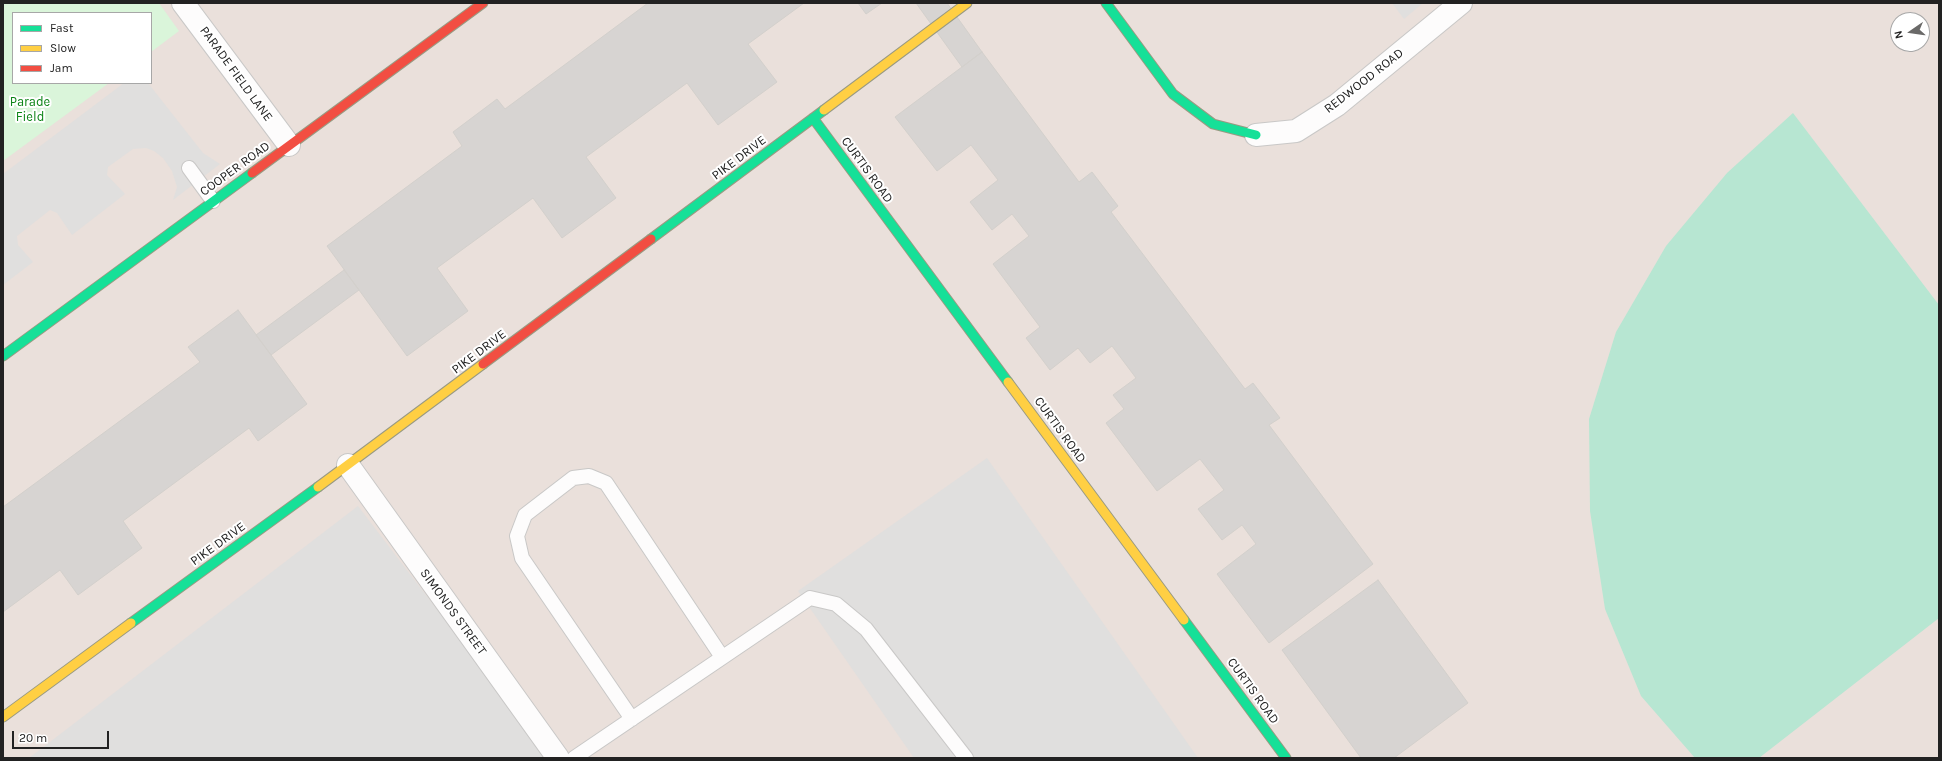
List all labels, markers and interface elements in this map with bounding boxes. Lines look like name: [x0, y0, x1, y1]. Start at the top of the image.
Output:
legend: [12, 12, 152, 84]
north arrow: [1890, 12, 1930, 52]
text: Fast: [50, 21, 73, 35]
street label: PARADE FIELD LANE: [196, 23, 276, 125]
text: N: [1892, 29, 1906, 40]
text: Slow: [50, 41, 76, 55]
street label: REDWOOD ROAD: [1321, 45, 1407, 117]
text: Jam: [50, 61, 73, 75]
park label: Parade Field: [10, 94, 50, 125]
street label: PIKE DRIVE: [709, 133, 769, 183]
street label: CURTIS ROAD: [838, 134, 896, 206]
street label: COOPER ROAD: [197, 138, 273, 200]
street label: PIKE DRIVE: [449, 327, 509, 377]
street label: CURTIS ROAD: [1031, 394, 1089, 466]
street label: PIKE DRIVE: [188, 519, 248, 569]
street label: SIMONDS STREET: [416, 566, 490, 658]
street label: CURTIS ROAD: [1224, 655, 1282, 727]
scale bar: [14, 723, 111, 749]
text: 20 m: [19, 731, 47, 745]

